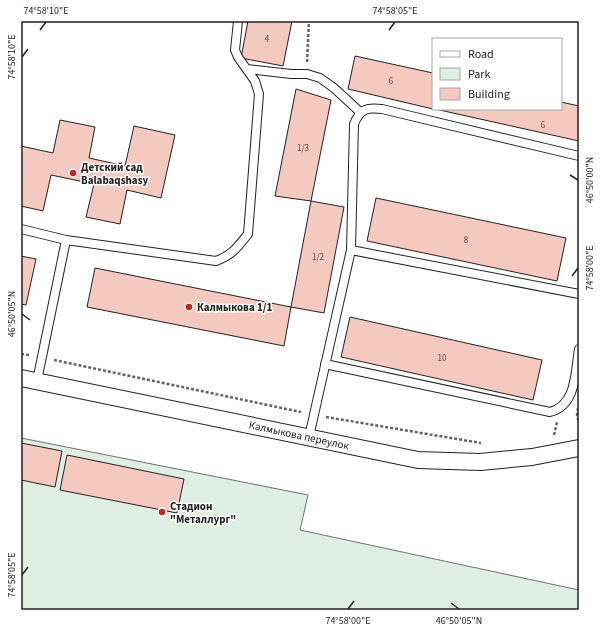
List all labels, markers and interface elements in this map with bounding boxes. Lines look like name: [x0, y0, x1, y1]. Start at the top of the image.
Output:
text: 74°58'10"E: [23, 4, 69, 18]
text: 74°58'05"E: [372, 4, 418, 18]
house number: 4: [265, 33, 270, 46]
text: 74°58'10"E: [5, 34, 19, 80]
legend: [432, 38, 562, 110]
text: Road: [468, 46, 494, 63]
text: Park: [468, 66, 490, 83]
house number: 6: [389, 75, 394, 88]
text: Building: [468, 86, 510, 103]
house number: 6: [541, 119, 546, 132]
house number: 1/3: [297, 142, 310, 155]
text: 46°50'00"N: [583, 157, 597, 203]
place label: Детский сад Balabaqshasy: [81, 160, 148, 188]
marker: Детский сад Balabaqshasy: [68, 168, 78, 178]
house number: 8: [464, 234, 469, 247]
text: 74°58'00"E: [583, 245, 597, 291]
house number: 1/2: [312, 251, 325, 264]
text: 46°50'05"N: [5, 291, 19, 337]
place label: Калмыкова 1/1: [197, 300, 272, 315]
marker: Калмыкова 1/1: [184, 302, 194, 312]
house number: 10: [438, 352, 447, 365]
street label: Калмыкова переулок: [247, 418, 351, 454]
place label: Стадион "Металлург": [170, 499, 236, 527]
marker: Стадион "Металлург": [157, 507, 167, 517]
text: 74°58'05"E: [5, 552, 19, 598]
text: 74°58'00"E: [325, 614, 371, 628]
text: 46°50'05"N: [436, 614, 482, 628]

